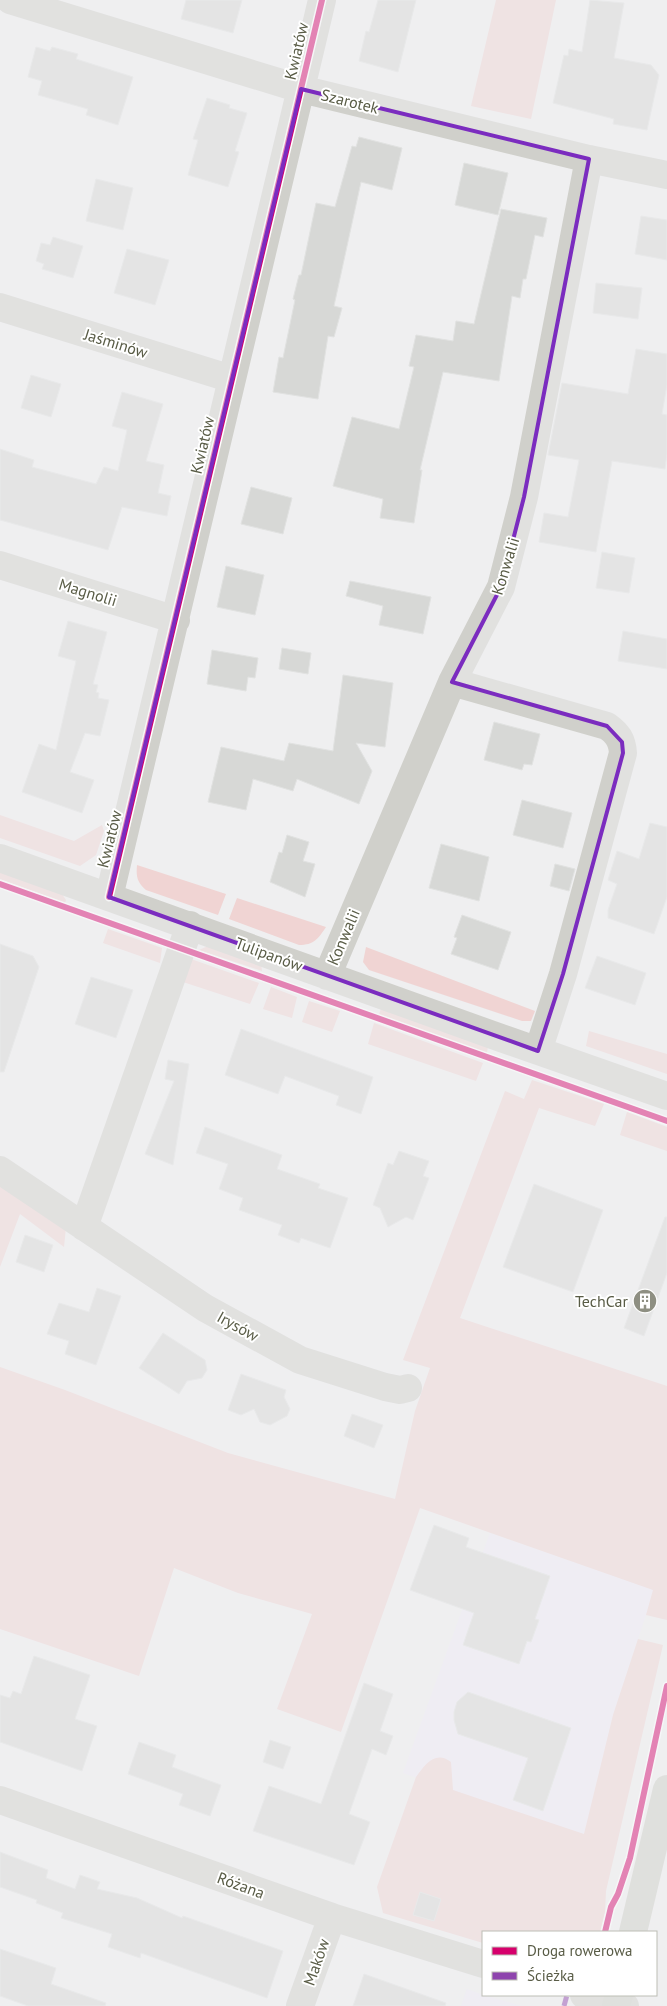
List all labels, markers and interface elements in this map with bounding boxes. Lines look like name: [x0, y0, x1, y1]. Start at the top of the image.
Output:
street label: Kwiatów: [280, 20, 312, 82]
street label: Szarotek: [319, 84, 381, 118]
street label: Jaśminów: [81, 324, 150, 362]
street label: Kwiatów: [186, 414, 218, 476]
street label: Konwalii: [487, 535, 523, 597]
street label: Magnolii: [56, 574, 120, 610]
street label: Kwiatów: [92, 808, 126, 870]
street label: Konwalii: [322, 906, 364, 968]
street label: Tulipanów: [233, 933, 306, 975]
building icon: TechCar: [632, 1288, 658, 1314]
place label: TechCar: [575, 1291, 629, 1311]
street label: Irysów: [214, 1306, 262, 1346]
street label: Różana: [215, 1867, 267, 1903]
legend: [482, 1931, 657, 1996]
street label: Maków: [299, 1936, 333, 1988]
text: Droga rowerowa: [527, 1941, 632, 1960]
text: Ścieżka: [527, 1966, 575, 1985]

